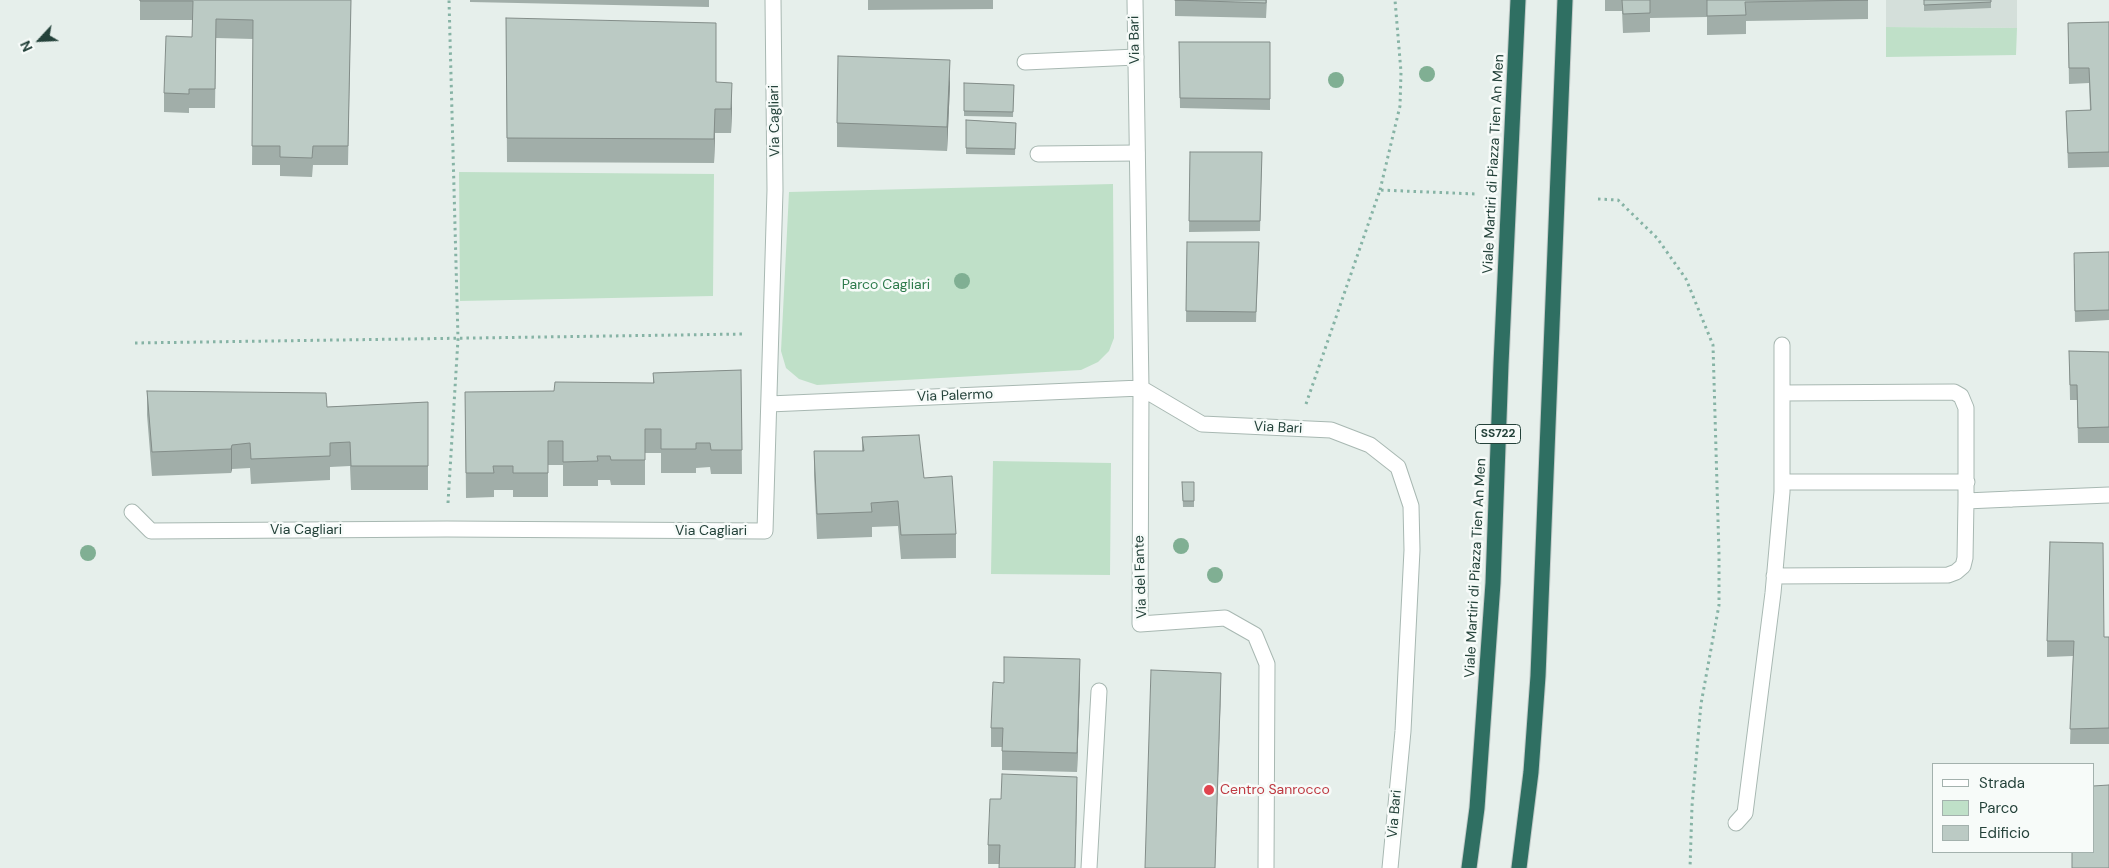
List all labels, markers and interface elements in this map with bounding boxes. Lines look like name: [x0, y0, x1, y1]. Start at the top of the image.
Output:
north arrow: [15, 15, 65, 65]
street label: Via Bari: [1126, 16, 1144, 64]
text: N: [16, 38, 37, 55]
street label: Viale Martiri di Piazza Tien An Men: [1480, 54, 1508, 274]
street label: Via Cagliari: [766, 85, 784, 157]
park label: Parco Cagliari: [842, 277, 930, 293]
street label: Via Palermo: [916, 386, 994, 406]
street label: Via Bari: [1253, 418, 1303, 438]
road number: SS722: [1476, 424, 1520, 444]
street label: Viale Martiri di Piazza Tien An Men: [1462, 458, 1490, 678]
street label: Via Cagliari: [270, 522, 342, 538]
street label: Via Cagliari: [675, 523, 747, 539]
street label: Via del Fante: [1131, 535, 1151, 619]
legend: [1932, 763, 2094, 853]
text: Strada: [1979, 773, 2025, 793]
place label: Centro Sanrocco: [1220, 782, 1330, 798]
marker: Centro Sanrocco: [1202, 783, 1216, 797]
street label: Via Bari: [1385, 789, 1405, 839]
text: Parco: [1979, 798, 2018, 818]
text: Edificio: [1979, 823, 2030, 843]

